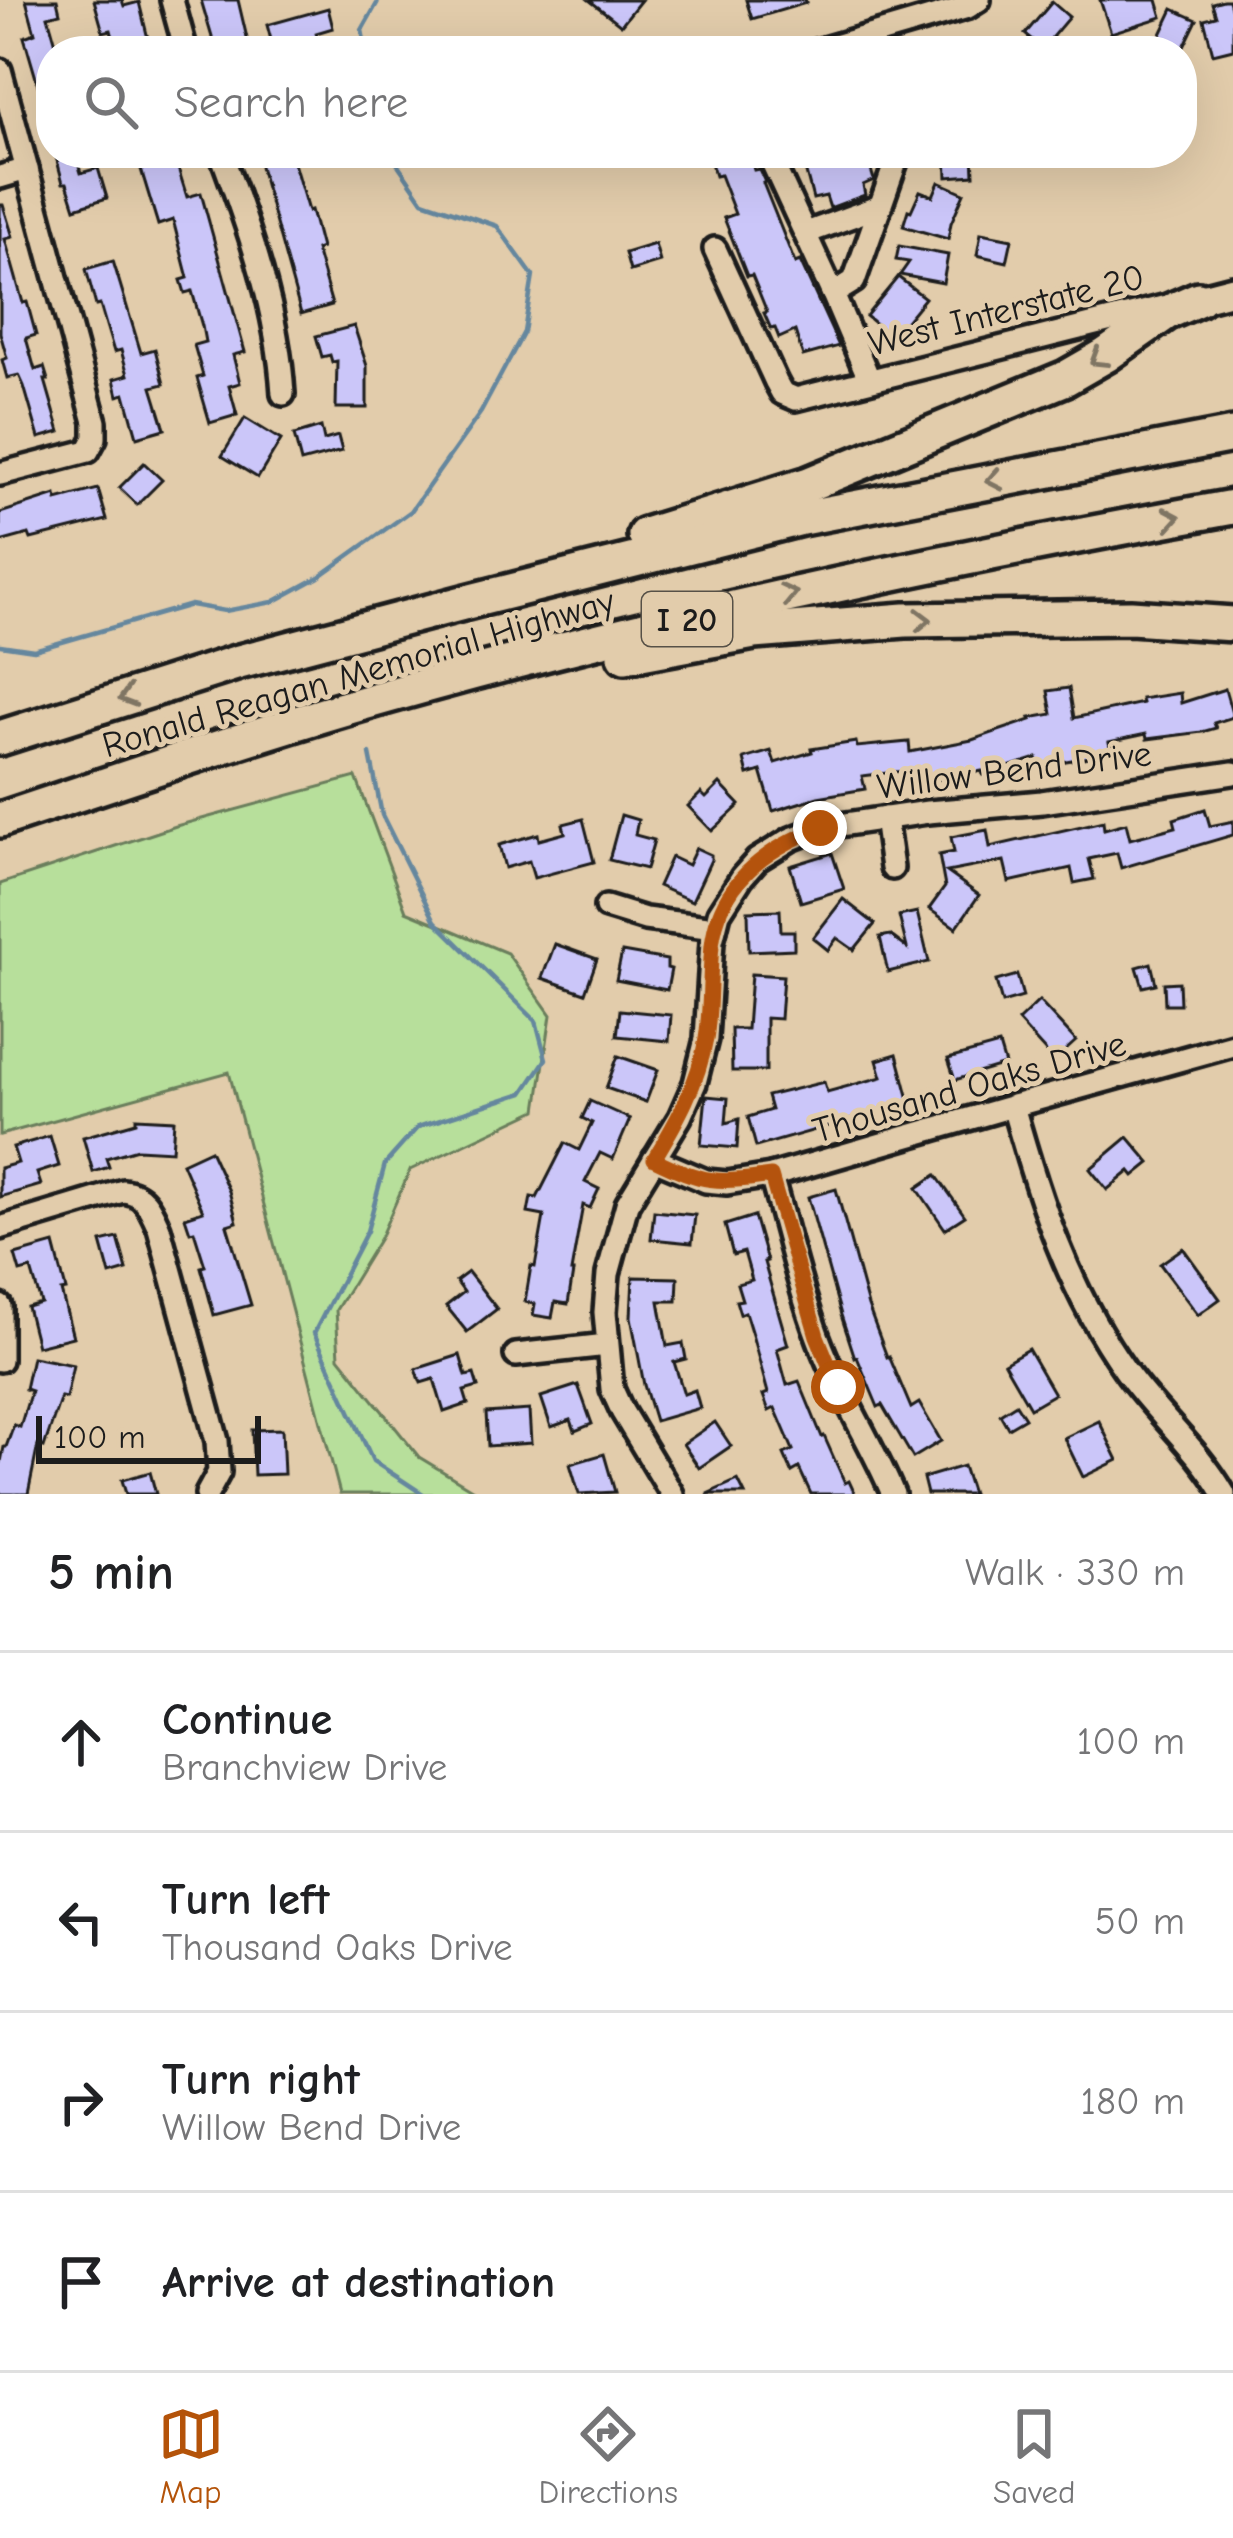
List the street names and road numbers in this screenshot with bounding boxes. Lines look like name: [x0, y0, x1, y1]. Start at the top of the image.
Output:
street label: West Interstate 20: [864, 256, 1148, 365]
street label: Ronald Reagan Memorial Highway: [98, 580, 620, 766]
road number: I 20: [642, 592, 732, 646]
street label: Willow Bend Drive: [875, 733, 1154, 808]
street label: Thousand Oaks Drive: [808, 1023, 1131, 1152]

